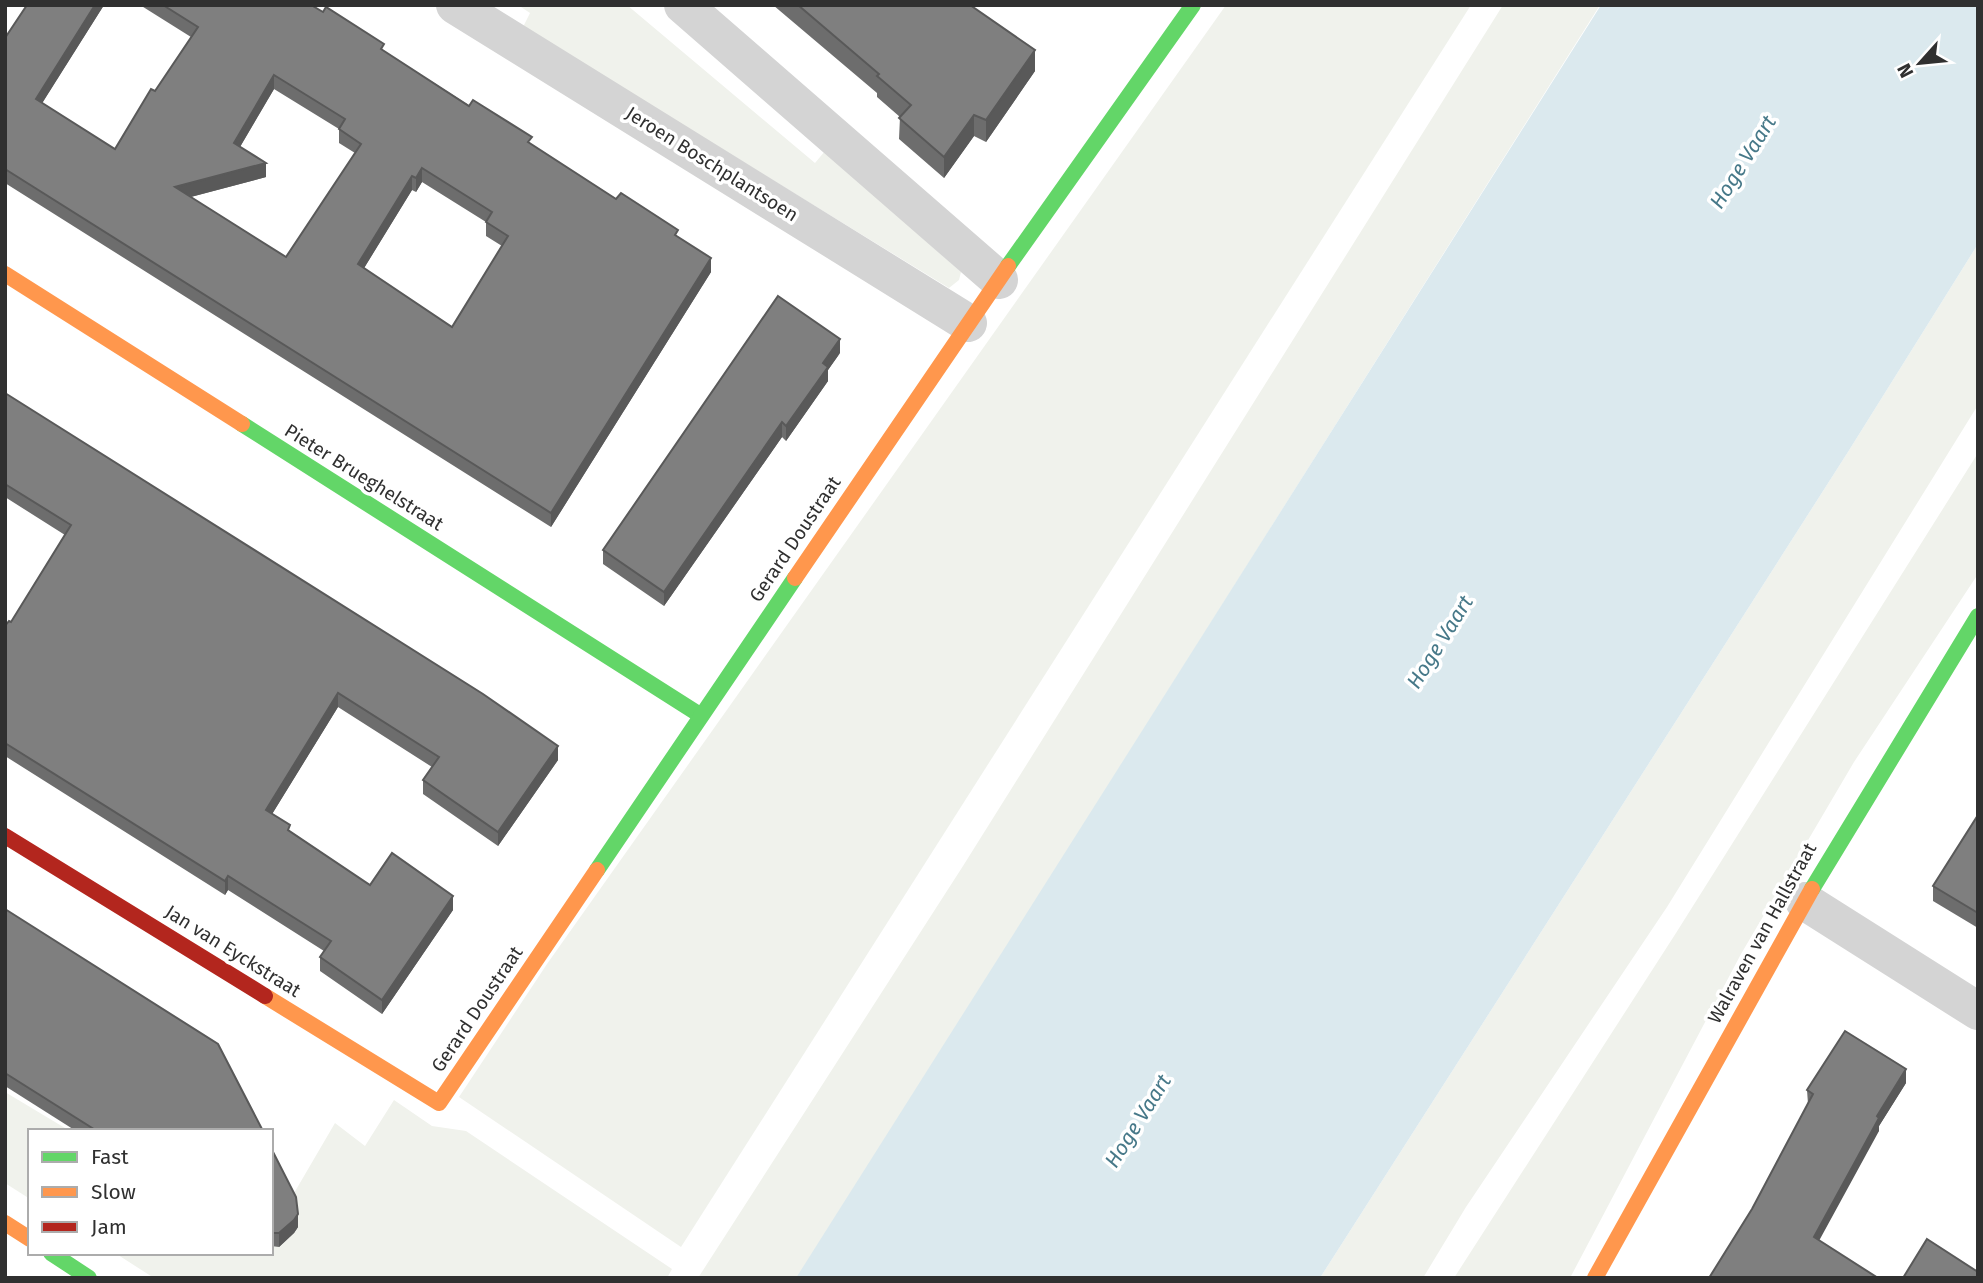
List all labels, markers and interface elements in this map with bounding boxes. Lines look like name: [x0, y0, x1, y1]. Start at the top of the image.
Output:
north arrow: [1885, 28, 1955, 98]
text: N: [1892, 60, 1918, 81]
street label: Jeroen Boschplantsoen: [622, 102, 802, 226]
water label: Hoge Vaart: [1704, 110, 1782, 213]
street label: Pieter Brueghelstraat: [280, 419, 448, 535]
street label: Gerard Doustraat: [744, 472, 846, 606]
water label: Hoge Vaart: [1401, 590, 1479, 693]
street label: Walraven van Hallstraat: [1703, 839, 1821, 1027]
street label: Jan van Eyckstraat: [161, 900, 305, 1002]
street label: Gerard Doustraat: [426, 942, 528, 1076]
water label: Hoge Vaart: [1099, 1069, 1177, 1172]
legend: [28, 1129, 273, 1255]
text: Fast: [91, 1144, 129, 1170]
text: Slow: [91, 1179, 136, 1205]
text: Jam: [91, 1214, 127, 1240]

